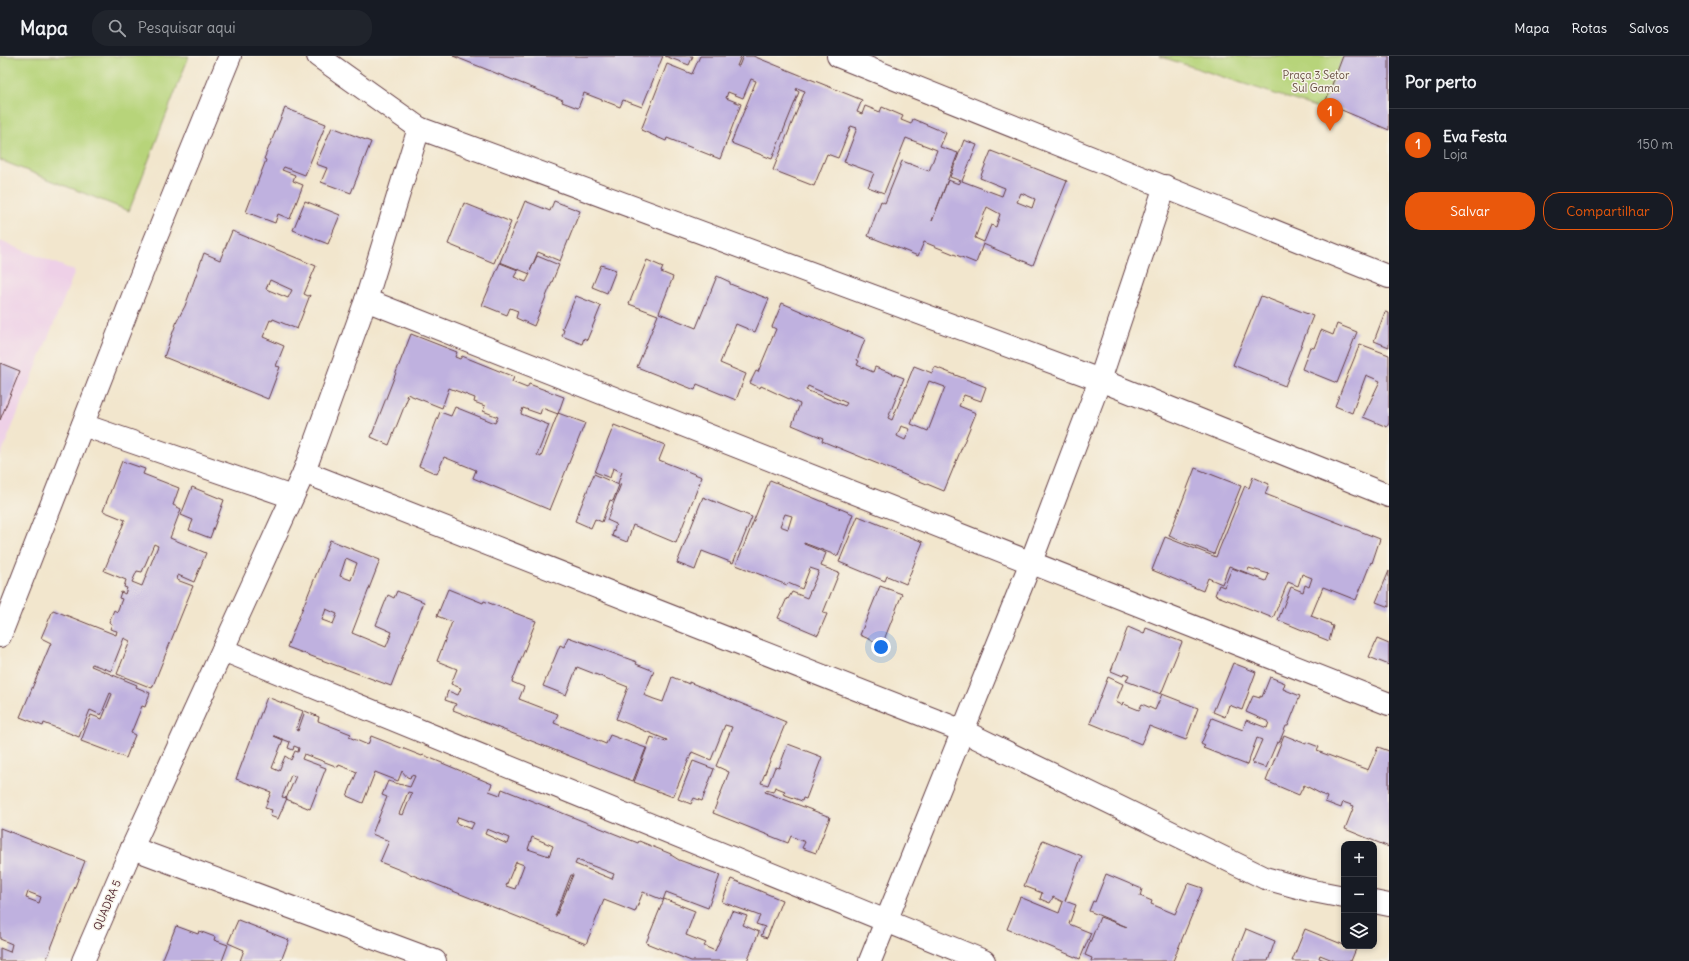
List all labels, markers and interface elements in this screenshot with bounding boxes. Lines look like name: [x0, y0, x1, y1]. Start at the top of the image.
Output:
search box: [92, 10, 372, 46]
text: Mapa: [20, 16, 68, 40]
icon: search: [106, 17, 128, 39]
text: Pesquisar aqui: [138, 18, 236, 37]
text: Mapa: [1514, 19, 1549, 37]
text: Rotas: [1571, 19, 1607, 37]
text: Salvos: [1629, 19, 1669, 37]
park label: Praça 3 Setor Sul Gama: [1283, 68, 1350, 95]
text: Por perto: [1405, 71, 1476, 93]
pin: 1: [1317, 98, 1343, 131]
text: Eva Festa: [1443, 127, 1507, 146]
text: 1: [1415, 136, 1421, 153]
text: 150 m: [1637, 136, 1673, 153]
text: Loja: [1443, 146, 1468, 163]
button: Salvar: [1405, 192, 1535, 230]
button: Compartilhar: [1543, 192, 1673, 230]
your location: [871, 637, 891, 657]
map controls: [1341, 841, 1377, 949]
button: +: [1341, 841, 1377, 877]
button: −: [1341, 877, 1377, 913]
street label: QUADRA 5: [90, 878, 124, 932]
button: layers: [1341, 913, 1377, 949]

